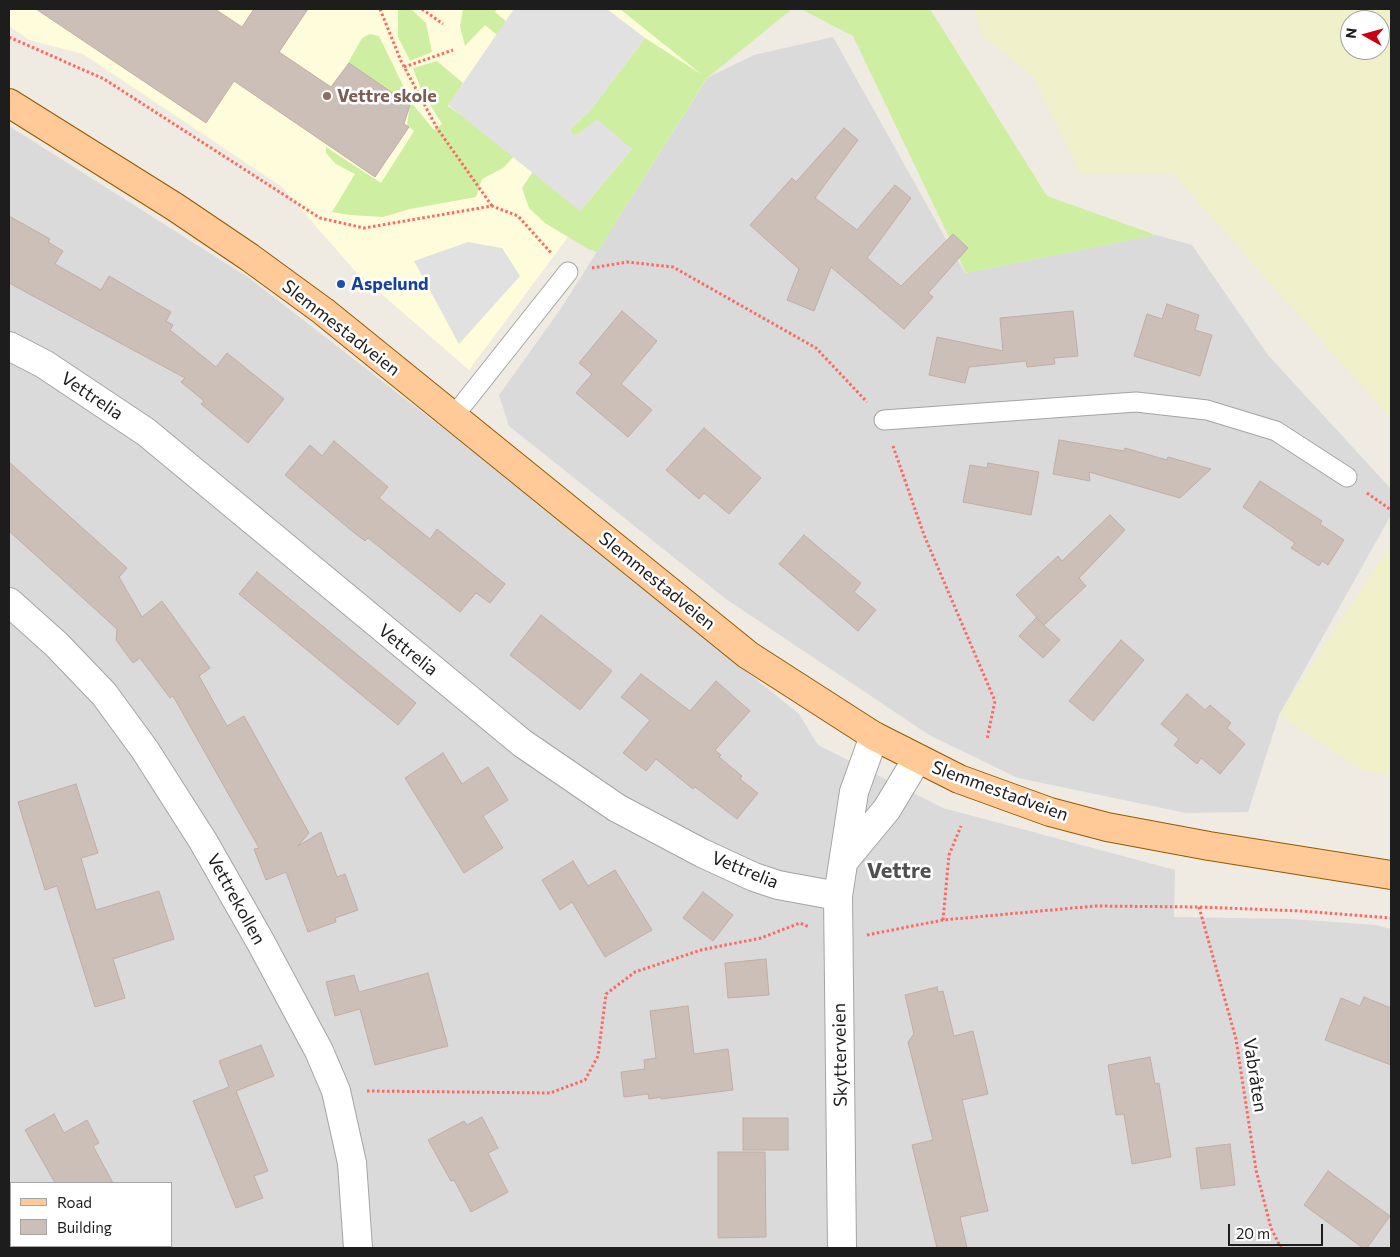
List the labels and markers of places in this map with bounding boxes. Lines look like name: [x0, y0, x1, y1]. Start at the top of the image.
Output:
place label: Vettre skole: [337, 85, 437, 107]
marker: Vettre skole: [321, 90, 333, 102]
place label: Aspelund: [351, 273, 429, 295]
marker: Aspelund: [335, 278, 347, 290]

